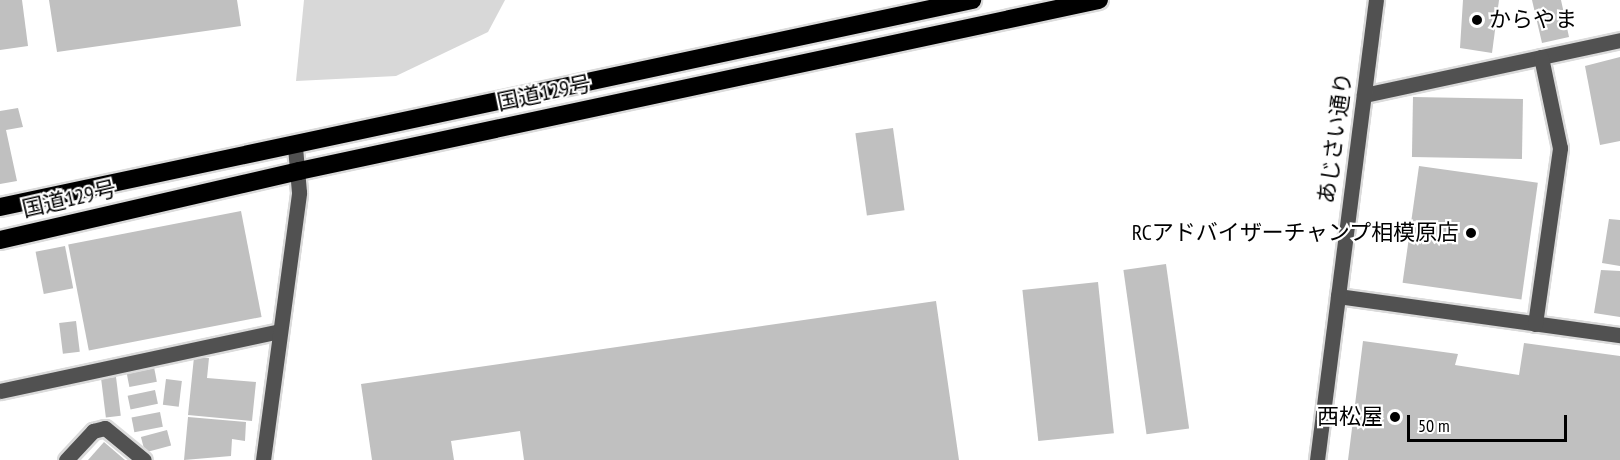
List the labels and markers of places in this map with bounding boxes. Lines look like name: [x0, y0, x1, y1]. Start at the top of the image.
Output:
place label: からやま: [1489, 7, 1577, 33]
marker: からやま: [1470, 13, 1484, 27]
place label: RCアドバイザーチャンプ相模原店: [1131, 220, 1459, 246]
marker: RCアドバイザーチャンプ相模原店: [1464, 226, 1478, 240]
place label: 西松屋: [1317, 404, 1383, 430]
marker: 西松屋: [1388, 410, 1402, 424]

